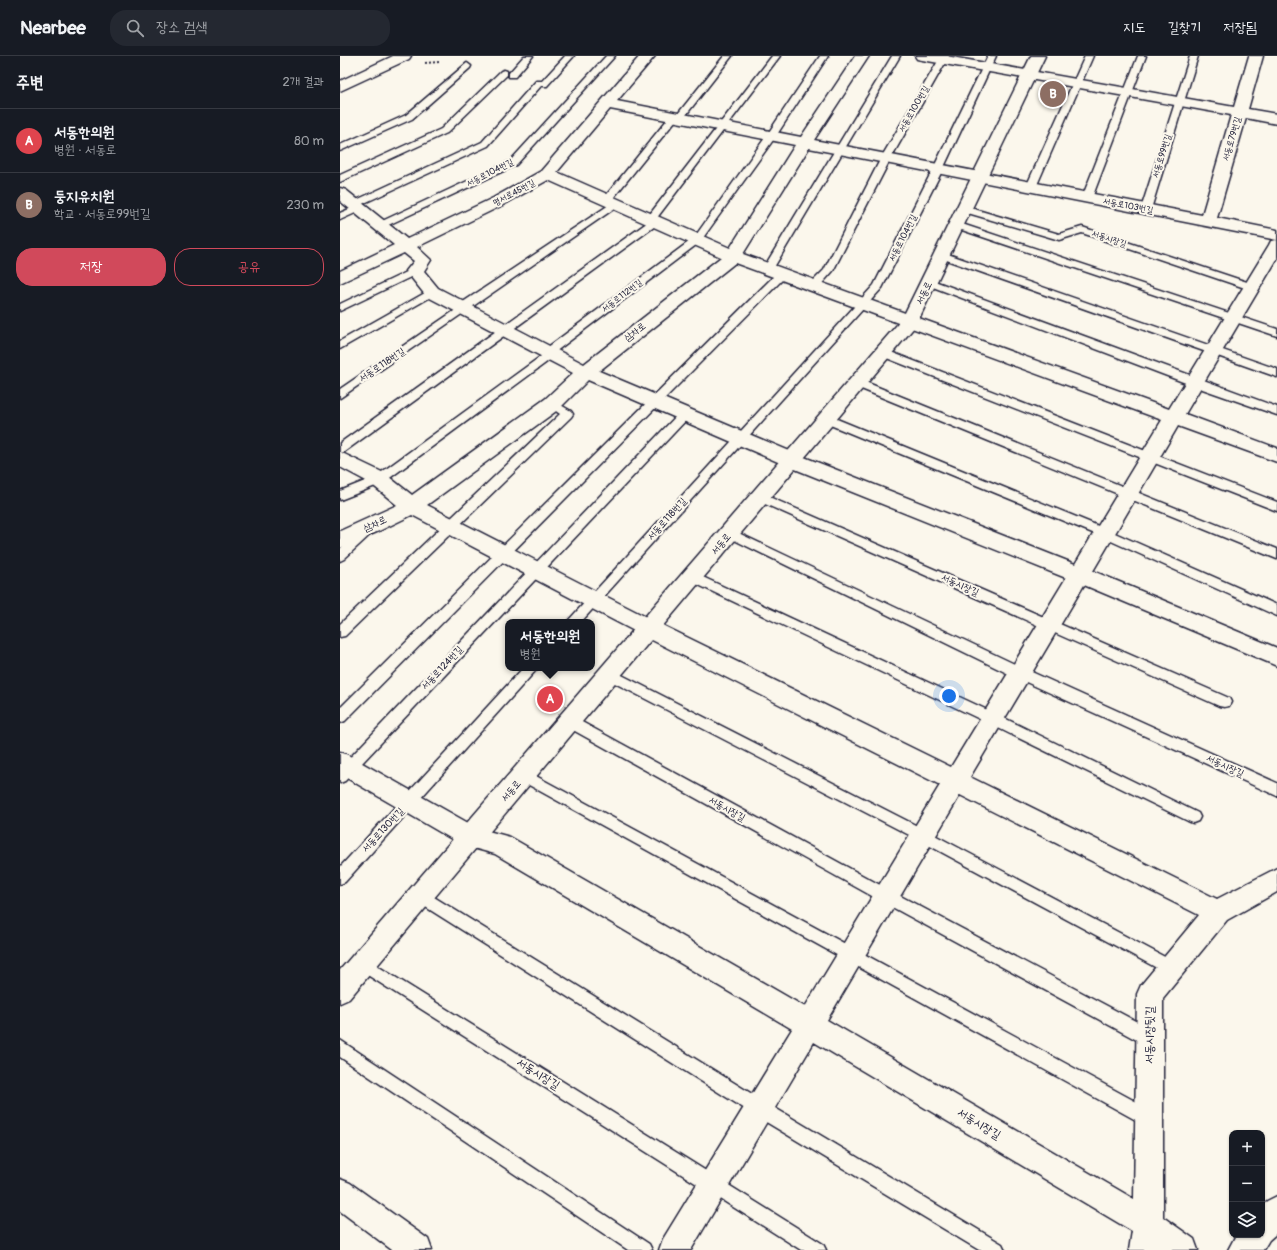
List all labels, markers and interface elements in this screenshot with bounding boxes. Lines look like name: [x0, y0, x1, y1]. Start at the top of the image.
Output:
search box: [110, 10, 390, 46]
text: Nearbee: [20, 16, 86, 40]
icon: search: [124, 17, 146, 39]
text: 장소 검색: [156, 18, 207, 37]
text: 지도: [1123, 19, 1145, 36]
text: 길찾기: [1167, 19, 1201, 36]
text: 저장됨: [1223, 19, 1257, 36]
text: 주변: [16, 72, 43, 93]
text: 2개 결과: [283, 74, 324, 90]
pin: B: [1040, 79, 1066, 109]
street label: 서동로100번길: [896, 83, 932, 134]
street label: 서동로79번길: [1220, 115, 1244, 162]
text: 서동한의원: [54, 123, 114, 142]
street label: 서동로99번길: [1150, 132, 1174, 179]
text: A: [25, 133, 33, 149]
text: 80 m: [294, 133, 324, 149]
text: 병원 · 서동로: [54, 142, 116, 158]
street label: 서동로104번길: [465, 156, 516, 190]
street label: 명서로45번길: [491, 177, 538, 209]
text: 둥지유치원: [54, 187, 114, 206]
street label: 서동로103번길: [1102, 196, 1155, 216]
text: B: [25, 197, 33, 213]
text: 230 m: [287, 197, 324, 213]
text: 학교 · 서동로99번길: [54, 206, 150, 222]
street label: 서동로104번길: [886, 212, 920, 263]
street label: 서동시장길: [1090, 228, 1129, 250]
button: 저장: [16, 248, 166, 286]
button: 공유: [174, 248, 324, 286]
street label: 서동로112번길: [599, 277, 645, 315]
street label: 서동로: [913, 280, 935, 306]
street label: 삼차로: [622, 320, 648, 344]
street label: 서동로118번길: [357, 345, 407, 385]
street label: 서동로118번길: [645, 495, 689, 543]
street label: 삼차로: [362, 513, 388, 535]
street label: 서동로: [709, 531, 733, 557]
street label: 서동시장길: [939, 571, 981, 599]
popup: [505, 619, 595, 671]
text: 서동한의원: [520, 627, 580, 646]
street label: 서동로124번길: [419, 644, 465, 692]
text: 병원: [520, 646, 541, 662]
pin: A: [537, 684, 563, 714]
your location: [939, 686, 959, 706]
street label: 서동시장길: [1204, 752, 1246, 780]
street label: 서동로: [499, 778, 523, 804]
street label: 서동시장길: [706, 794, 748, 824]
street label: 서동로130번길: [359, 805, 407, 855]
street label: 서동시장뒷길: [1142, 1006, 1158, 1064]
street label: 서동시장길: [514, 1055, 563, 1093]
street label: 서동시장길: [954, 1105, 1004, 1143]
map controls: [1229, 1130, 1265, 1238]
button: +: [1229, 1130, 1265, 1166]
button: −: [1229, 1166, 1265, 1202]
button: layers: [1229, 1202, 1265, 1238]

